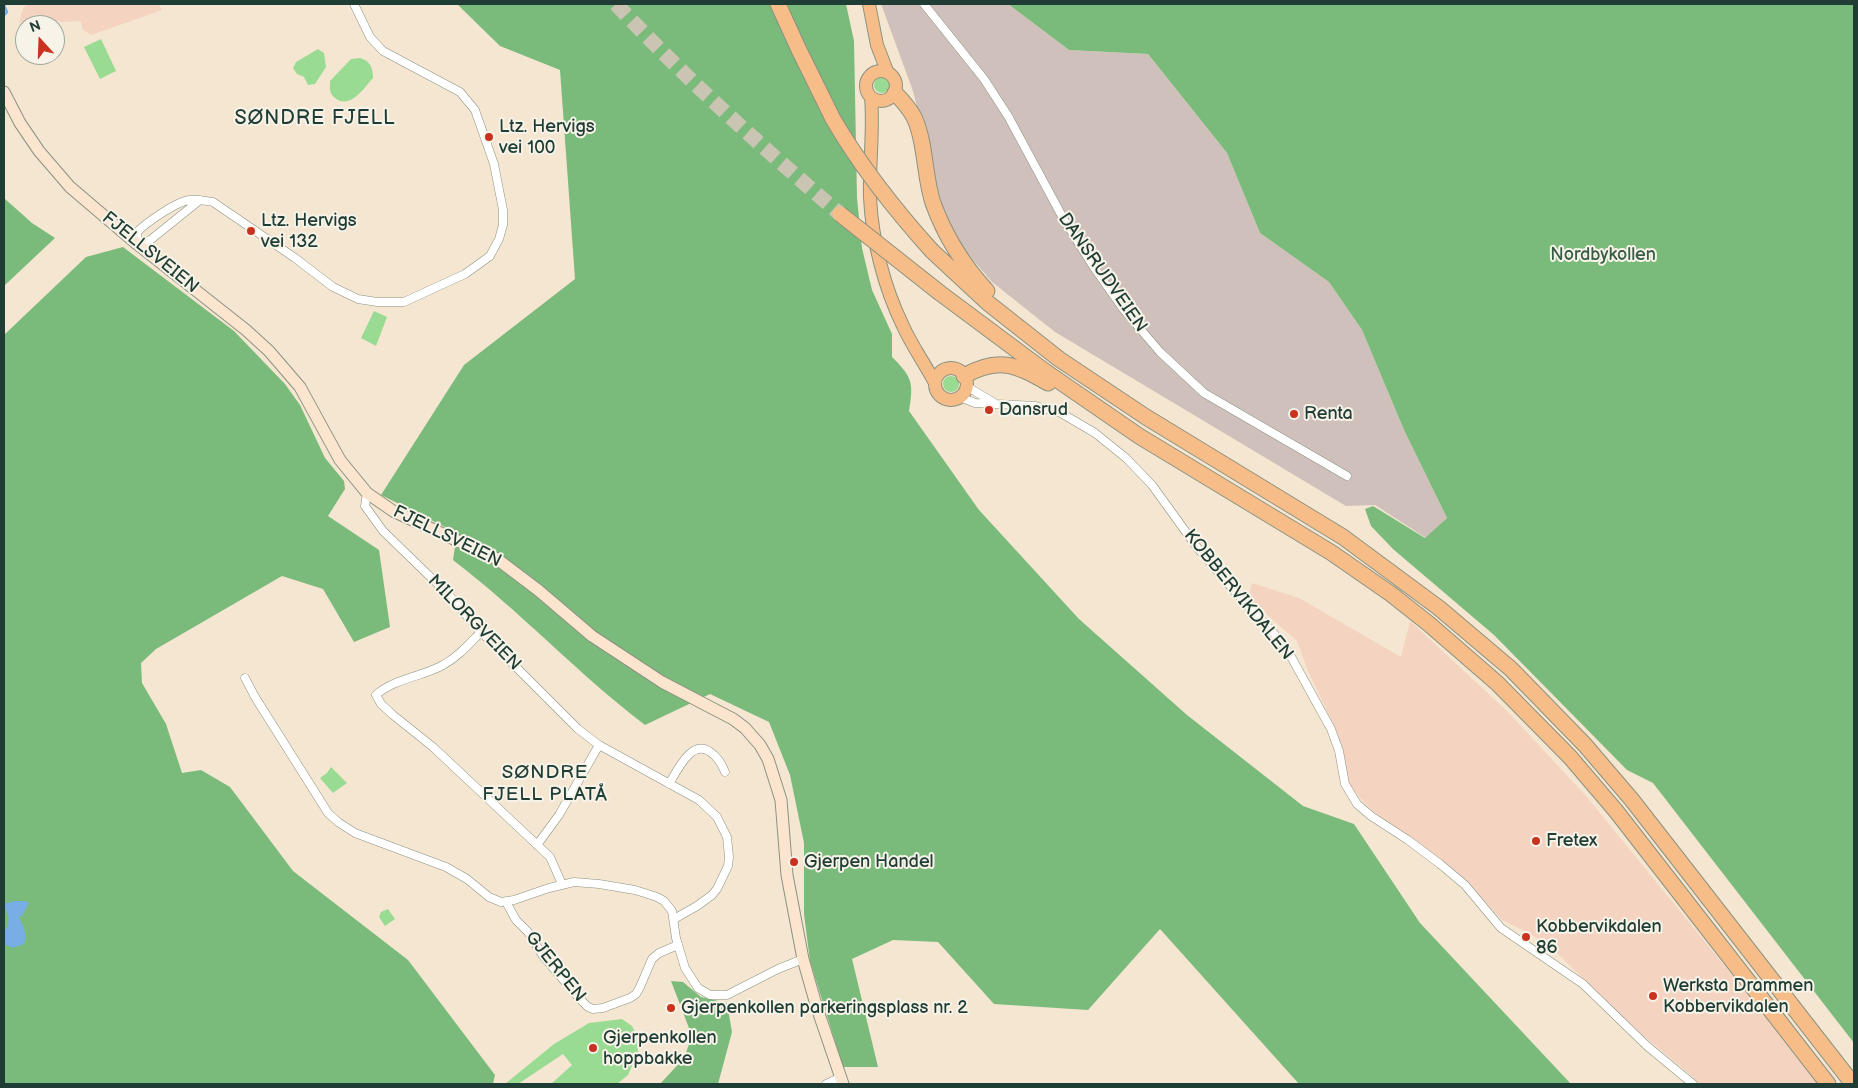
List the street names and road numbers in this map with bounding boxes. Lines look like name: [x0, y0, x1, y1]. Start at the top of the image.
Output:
street label: FJELLSVEIEN: [97, 208, 203, 298]
street label: DANSRUDVEIEN: [1053, 209, 1151, 337]
street label: FJELLSVEIEN: [389, 501, 505, 573]
street label: KOBBERVIKDALEN: [1179, 525, 1297, 665]
street label: MILORGVEIEN: [423, 571, 525, 675]
street label: GJERPEN: [520, 927, 590, 1007]

